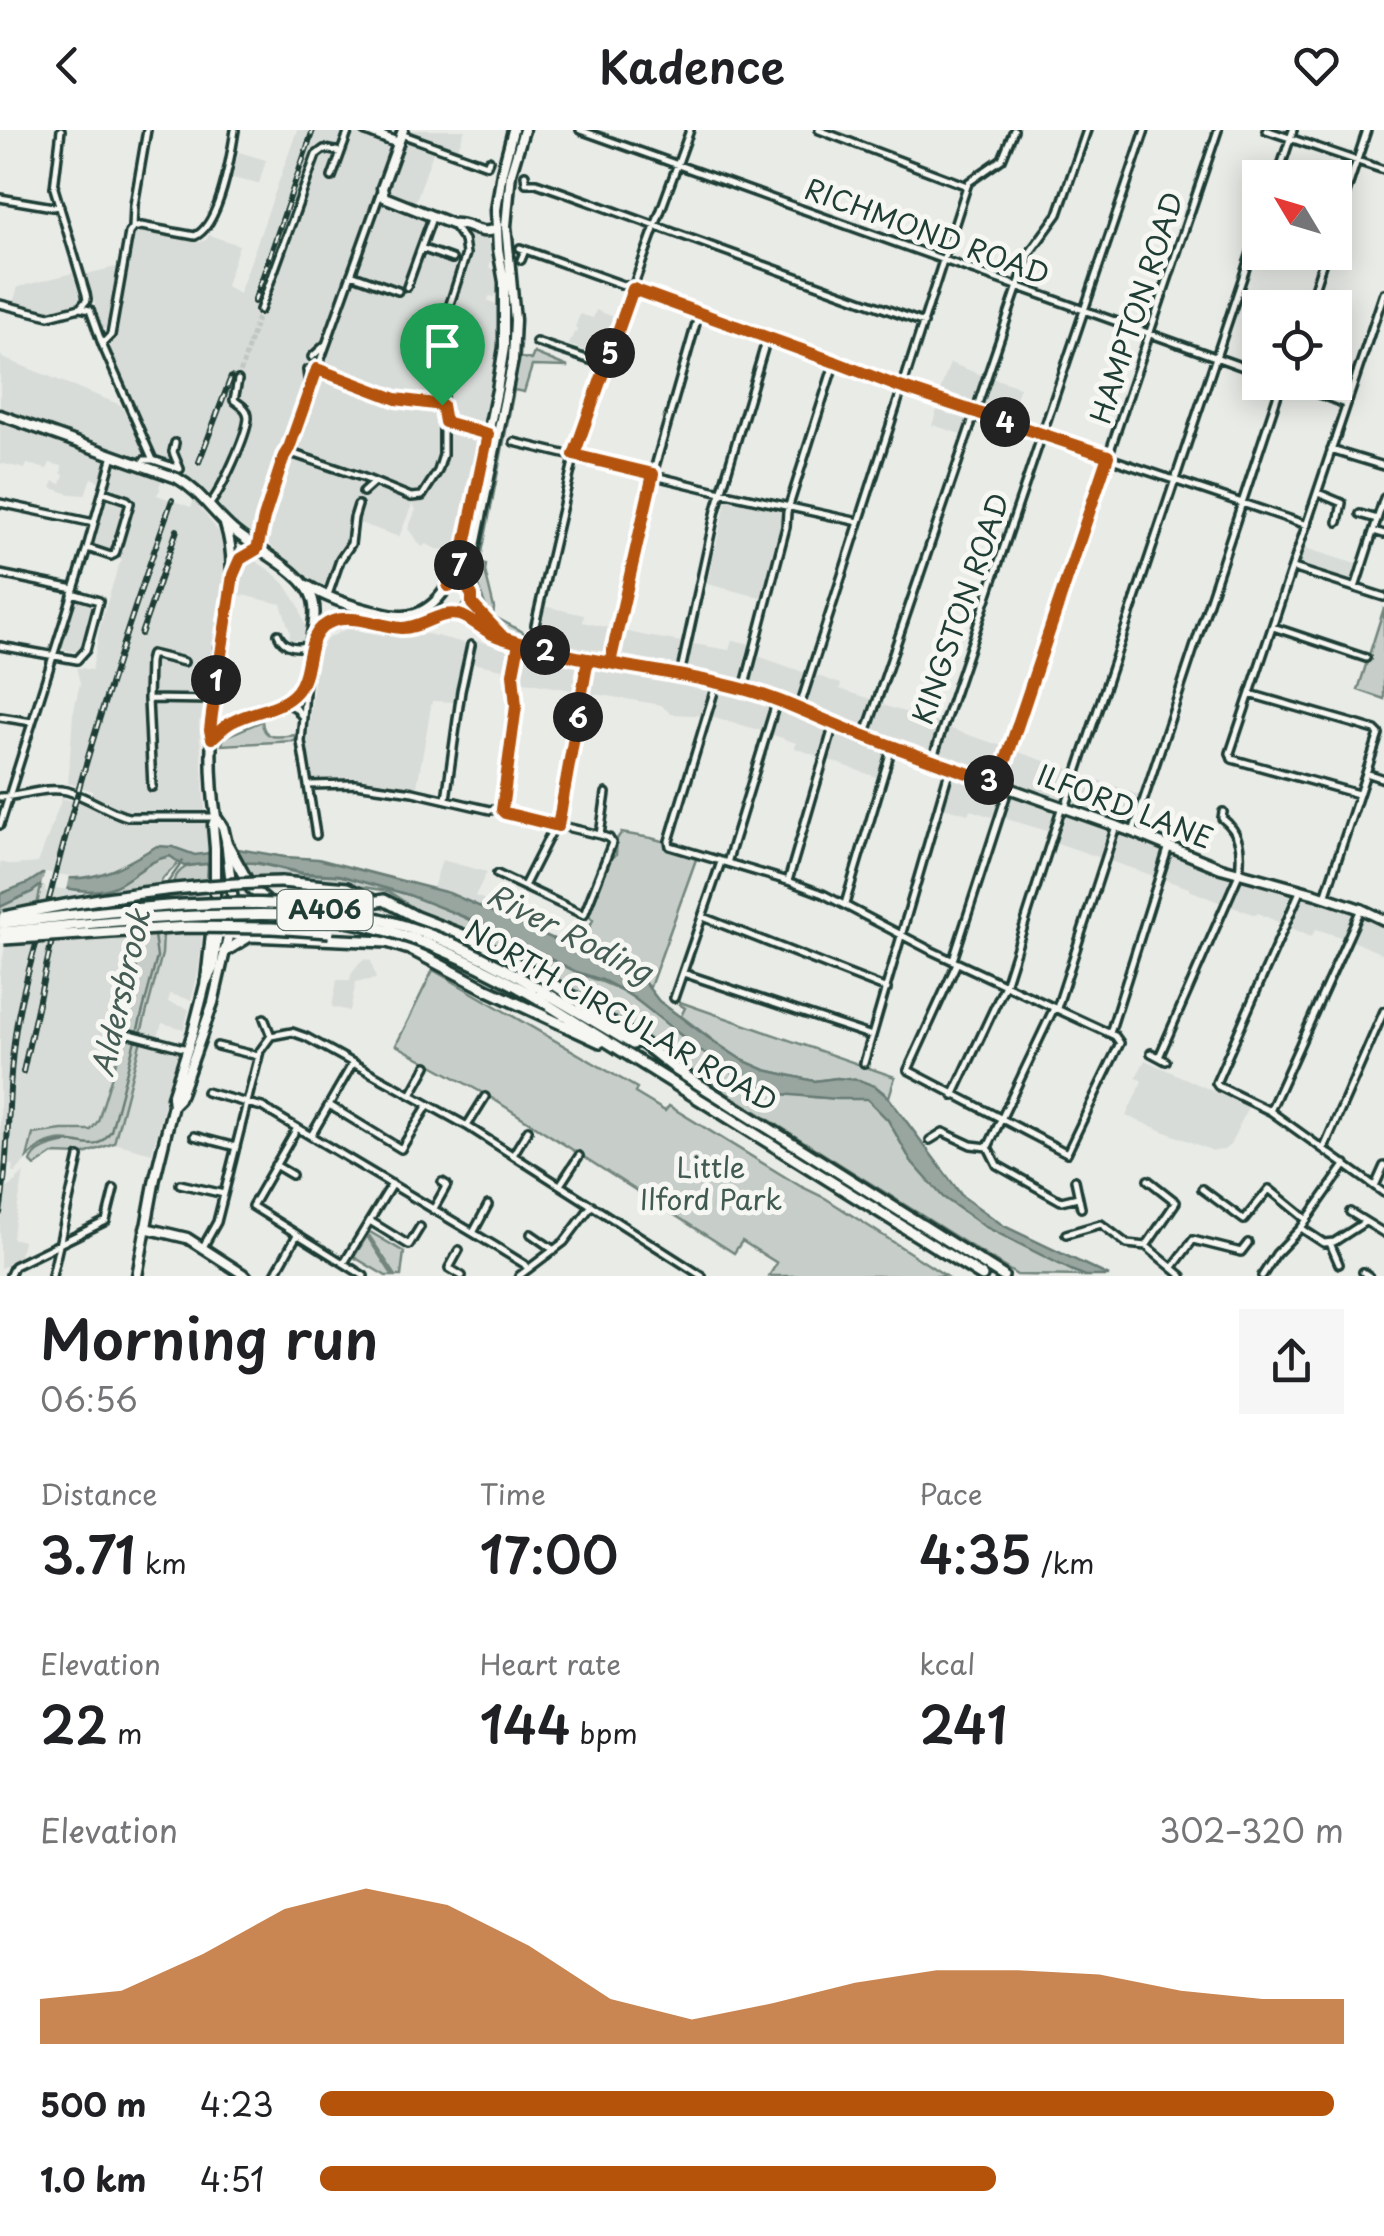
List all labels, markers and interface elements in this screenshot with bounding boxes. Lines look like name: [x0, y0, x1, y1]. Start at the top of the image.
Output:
text: Kadence: [599, 31, 785, 99]
icon: back: [40, 38, 95, 93]
icon: heart: [1289, 38, 1344, 93]
north arrow: [1242, 160, 1352, 270]
map controls: [1242, 160, 1352, 400]
street label: RICHMOND ROAD: [799, 166, 1056, 295]
street label: HAMPTON ROAD: [1078, 186, 1193, 429]
button: locate: [1242, 290, 1352, 400]
pin: [400, 303, 485, 406]
icon: arrive: [415, 318, 470, 373]
pin: 5: [585, 328, 635, 378]
text: 5: [601, 331, 619, 374]
pin: 4: [980, 397, 1030, 447]
text: 4: [995, 400, 1015, 443]
street label: KINGSTON ROAD: [900, 487, 1019, 730]
pin: 7: [434, 540, 484, 590]
text: 7: [451, 543, 467, 586]
pin: 2: [520, 625, 570, 675]
text: 2: [535, 628, 555, 671]
pin: 1: [191, 655, 241, 705]
text: 1: [209, 658, 223, 701]
pin: 6: [553, 692, 603, 742]
text: 6: [568, 695, 588, 738]
street label: ILFORD LANE: [1031, 752, 1220, 859]
pin: 3: [964, 755, 1014, 805]
text: 3: [980, 758, 998, 801]
water label: River Roding: [480, 871, 662, 993]
road number: A406: [278, 890, 372, 930]
water label: Aldersbrook: [78, 903, 161, 1081]
street label: NORTH CIRCULAR ROAD: [458, 908, 786, 1122]
park label: Little Ilford Park: [640, 1145, 782, 1220]
text: Morning run: [40, 1296, 378, 1379]
button: share: [1239, 1309, 1344, 1414]
text: 06:56: [40, 1375, 138, 1423]
text: Distance: [40, 1472, 158, 1515]
text: Time: [480, 1472, 546, 1515]
text: Pace: [919, 1472, 983, 1515]
text: 3.71: [40, 1515, 136, 1591]
text: 17:00: [480, 1515, 618, 1591]
text: 4:35: [919, 1515, 1032, 1591]
text: km: [136, 1541, 187, 1584]
text: /km: [1032, 1541, 1095, 1584]
text: Elevation: [40, 1642, 161, 1685]
text: Heart rate: [480, 1642, 621, 1685]
text: kcal: [919, 1642, 975, 1685]
text: 22: [40, 1685, 108, 1761]
text: 144: [480, 1685, 571, 1761]
text: 241: [919, 1685, 1007, 1761]
text: m: [108, 1711, 142, 1754]
text: bpm: [571, 1711, 638, 1754]
text: Elevation: [40, 1806, 178, 1854]
text: 302–320 m: [1159, 1806, 1344, 1854]
text: 500 m: [40, 2080, 146, 2128]
text: 4:23: [200, 2080, 274, 2128]
text: 1.0 km: [40, 2155, 146, 2203]
text: 4:51: [200, 2155, 264, 2203]

